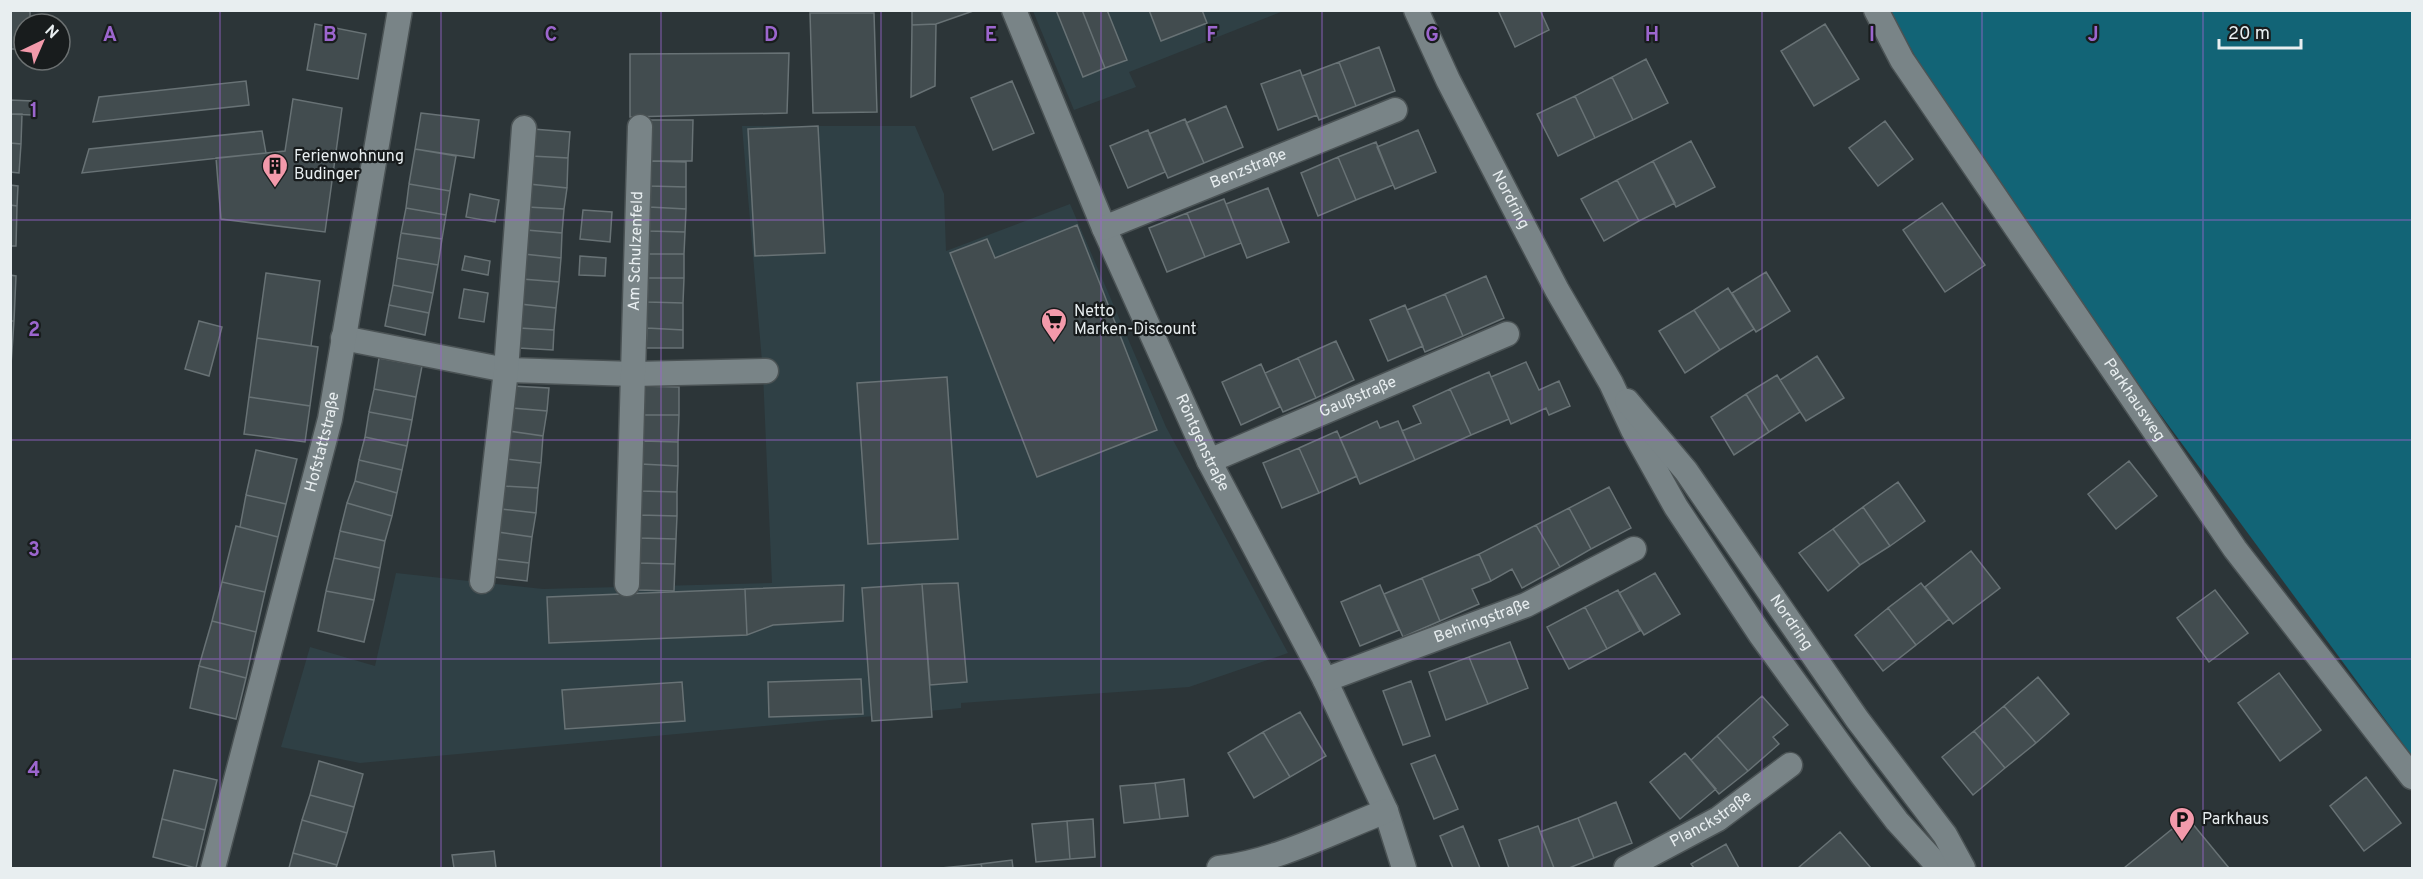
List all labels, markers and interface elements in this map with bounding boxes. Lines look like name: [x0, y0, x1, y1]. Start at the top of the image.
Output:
north arrow: [12, 12, 72, 72]
scale bar: [2219, 12, 2302, 50]
text: N: [40, 21, 62, 44]
text: A: [103, 23, 117, 49]
text: B: [323, 23, 337, 49]
text: C: [545, 23, 557, 49]
text: D: [764, 23, 778, 49]
text: E: [985, 23, 997, 49]
text: F: [1206, 23, 1218, 49]
text: G: [1425, 23, 1439, 49]
text: H: [1645, 23, 1659, 49]
text: I: [1869, 23, 1875, 49]
text: J: [2087, 23, 2099, 49]
text: 20 m: [2228, 23, 2270, 46]
text: 1: [30, 99, 38, 125]
street label: Benzstraße: [1207, 145, 1290, 194]
place label: Ferienwohnung Budinger: [294, 147, 404, 185]
building icon: Ferienwohnung Budinger: [260, 151, 290, 189]
street label: Nordring: [1487, 167, 1534, 233]
street label: Am Schulzenfeld: [625, 191, 648, 311]
place label: Netto Marken-Discount: [1074, 302, 1196, 340]
supermarket icon: Netto Marken-Discount: [1039, 306, 1069, 344]
text: 2: [28, 318, 40, 344]
street label: Parkhausweg: [2098, 355, 2169, 446]
street label: Gaußstraße: [1316, 372, 1400, 423]
street label: Hofstattstraße: [301, 390, 344, 494]
street label: Röntgenstraße: [1170, 391, 1233, 495]
text: 3: [28, 538, 40, 564]
street label: Nordring: [1764, 591, 1817, 655]
street label: Behringstraße: [1431, 594, 1533, 648]
text: 4: [28, 758, 40, 784]
street label: Planckstraße: [1667, 787, 1756, 853]
parking icon: Parkhaus: [2167, 805, 2197, 843]
place label: Parkhaus: [2202, 810, 2269, 830]

